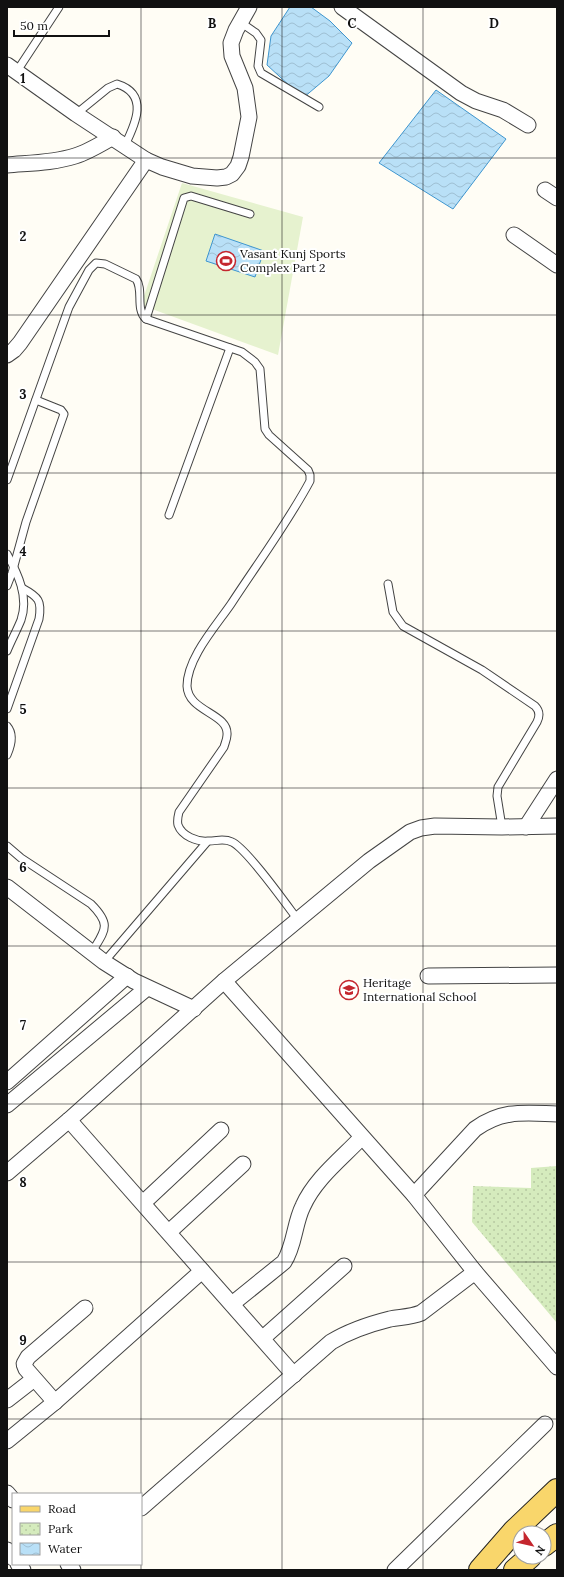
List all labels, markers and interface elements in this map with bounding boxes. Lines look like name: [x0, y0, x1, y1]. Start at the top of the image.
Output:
scale bar: [14, 12, 109, 38]
text: B: [208, 15, 217, 32]
text: C: [348, 15, 357, 32]
text: D: [489, 15, 499, 32]
text: 50 m: [20, 18, 48, 33]
text: 1: [20, 70, 26, 87]
text: 2: [20, 228, 27, 245]
place label: Vasant Kunj Sports Complex Part 2: [239, 246, 346, 275]
sports icon: Vasant Kunj Sports Complex Part 2: [215, 250, 237, 272]
text: 3: [19, 386, 27, 403]
text: 4: [19, 543, 27, 560]
text: 5: [19, 701, 27, 718]
text: 6: [19, 859, 27, 876]
place label: Heritage International School: [363, 975, 476, 1004]
school or university icon: Heritage International School: [338, 979, 360, 1001]
text: 7: [20, 1017, 26, 1034]
text: 8: [19, 1174, 27, 1191]
text: 9: [19, 1332, 27, 1349]
legend: [12, 1493, 142, 1565]
text: Road: [48, 1501, 76, 1516]
text: Park: [48, 1521, 74, 1536]
north arrow: [512, 1525, 552, 1565]
text: Water: [48, 1541, 83, 1556]
text: N: [532, 1543, 548, 1558]

